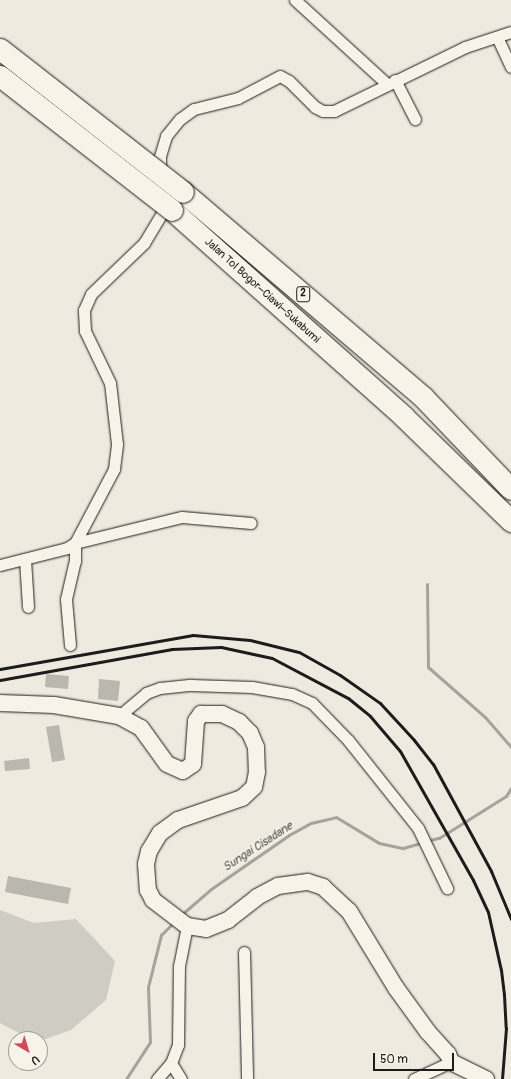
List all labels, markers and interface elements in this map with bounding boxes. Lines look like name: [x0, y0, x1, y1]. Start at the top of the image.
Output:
street label: Jalan Tol Bogor–Ciawi–Sukabumi: [202, 236, 322, 346]
road number: 2: [296, 286, 310, 302]
water label: Sungai Cisadane: [220, 819, 296, 875]
north arrow: [8, 1031, 48, 1071]
scale bar: [375, 1045, 456, 1071]
text: 50 m: [380, 1052, 408, 1067]
text: U: [28, 1053, 42, 1067]

